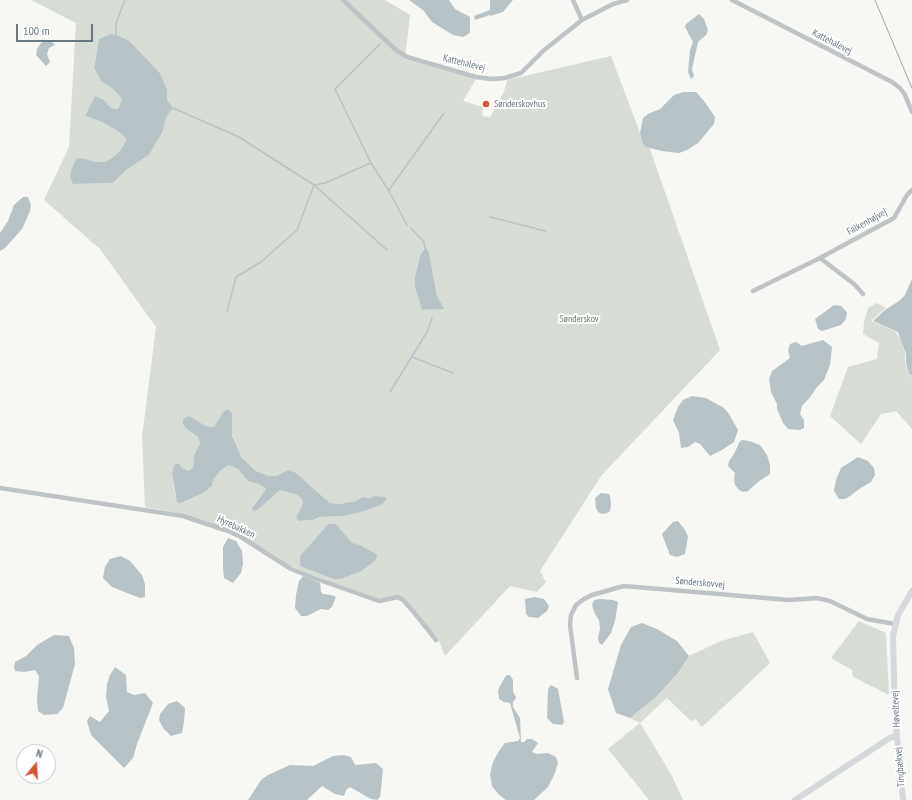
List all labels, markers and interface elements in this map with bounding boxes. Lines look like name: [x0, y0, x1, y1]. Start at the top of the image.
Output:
scale bar: [18, 16, 95, 42]
text: 100 m: [23, 23, 50, 38]
street label: Kattehalevej: [810, 27, 854, 57]
street label: Kattehalevej: [442, 52, 486, 74]
place label: Sønderskovhus: [494, 98, 546, 110]
marker: Sønderskovhus: [481, 99, 491, 109]
street label: Falkenhøjvej: [845, 206, 889, 238]
park label: Sønderskov: [559, 313, 599, 325]
street label: Hyrebakken: [215, 513, 257, 541]
street label: Sønderskovvej: [675, 575, 725, 591]
street label: Høveltevej: [889, 690, 903, 728]
north arrow: [16, 744, 56, 784]
text: N: [34, 746, 44, 761]
street label: Tingbækvej: [892, 746, 908, 788]

